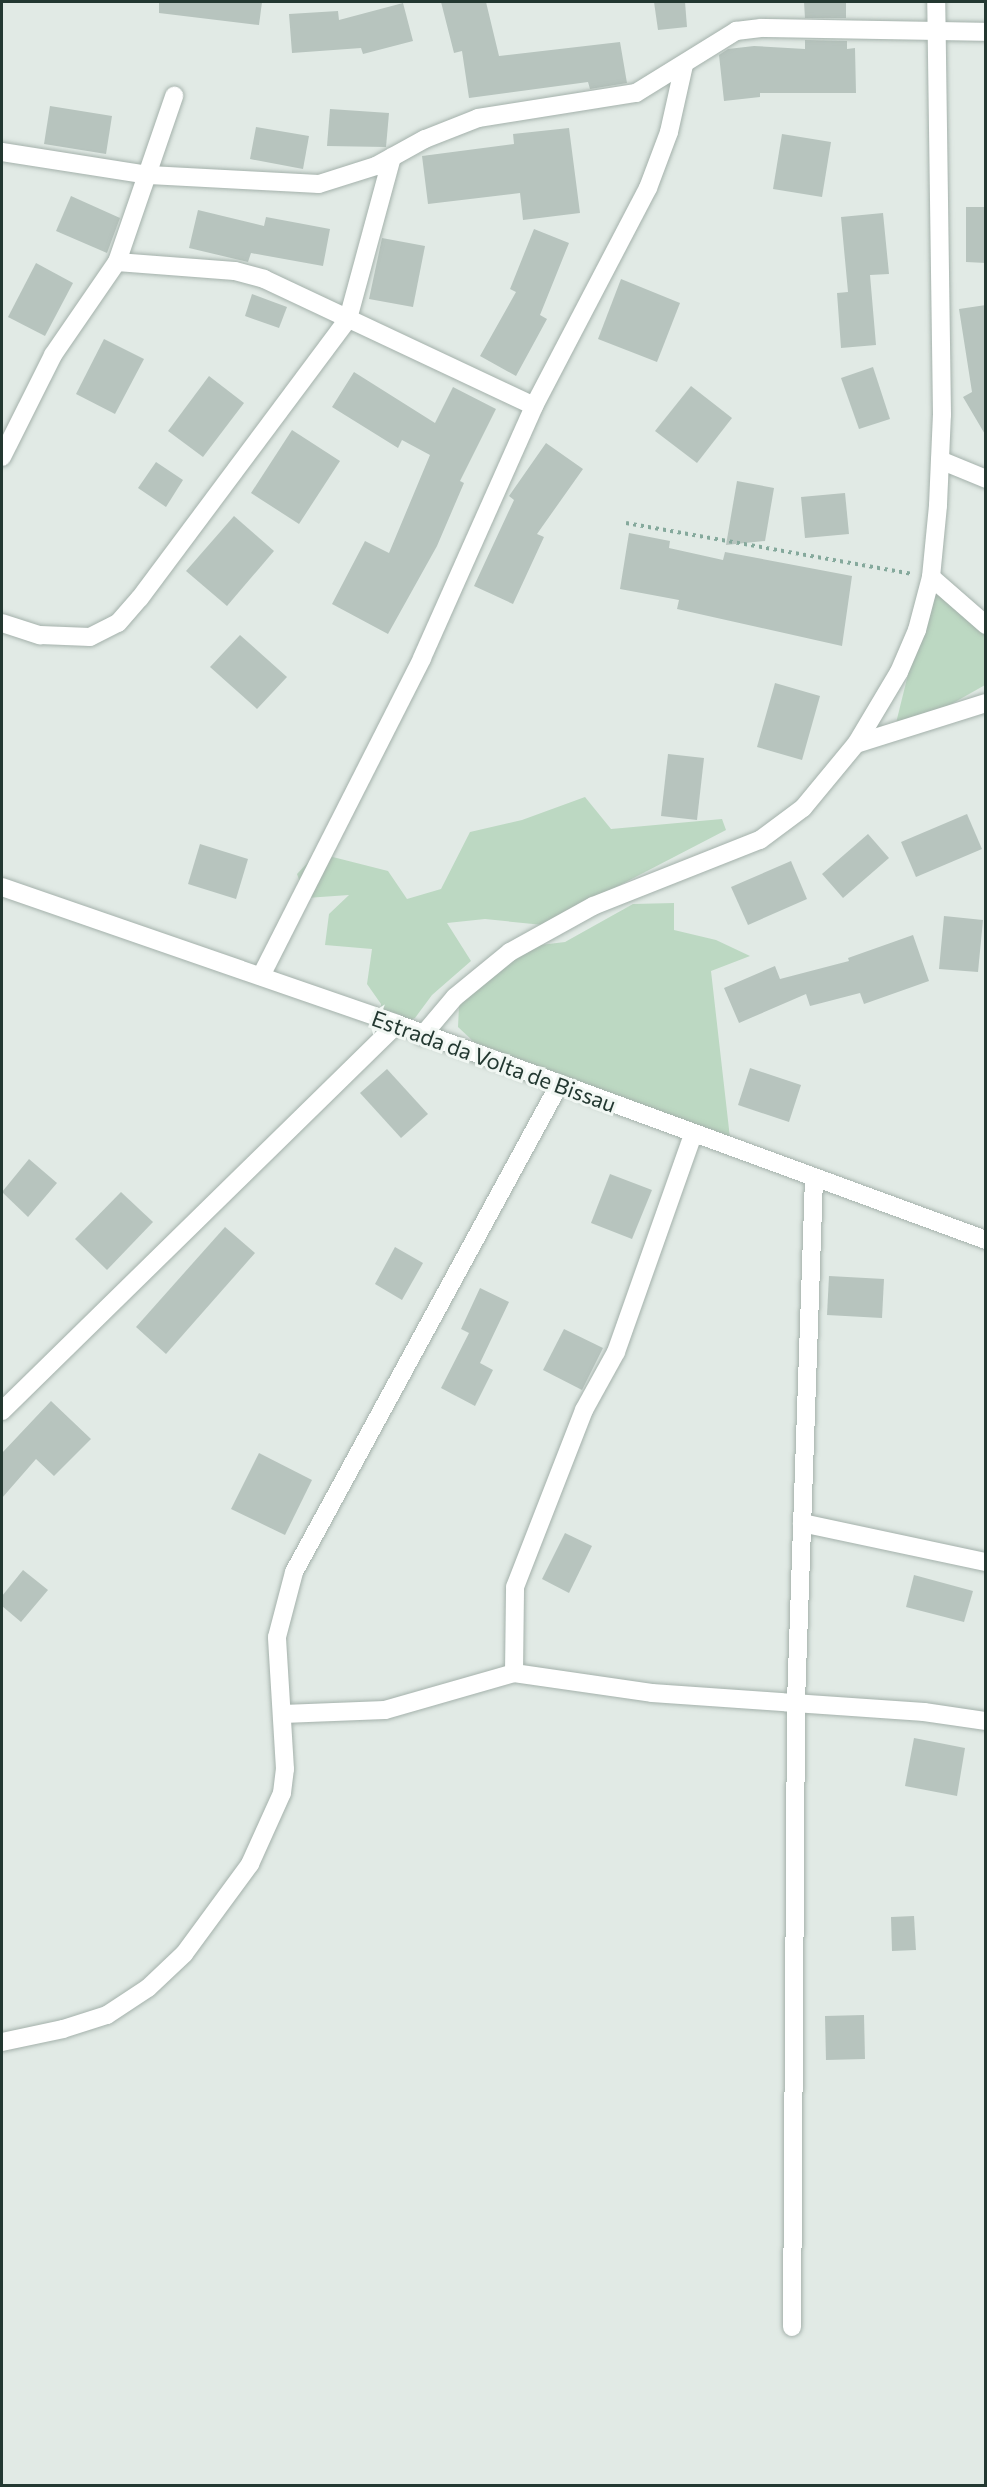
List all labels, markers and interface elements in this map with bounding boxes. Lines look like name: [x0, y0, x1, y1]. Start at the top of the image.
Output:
street label: Estrada da Volta de Bissau: [368, 1004, 620, 1118]

